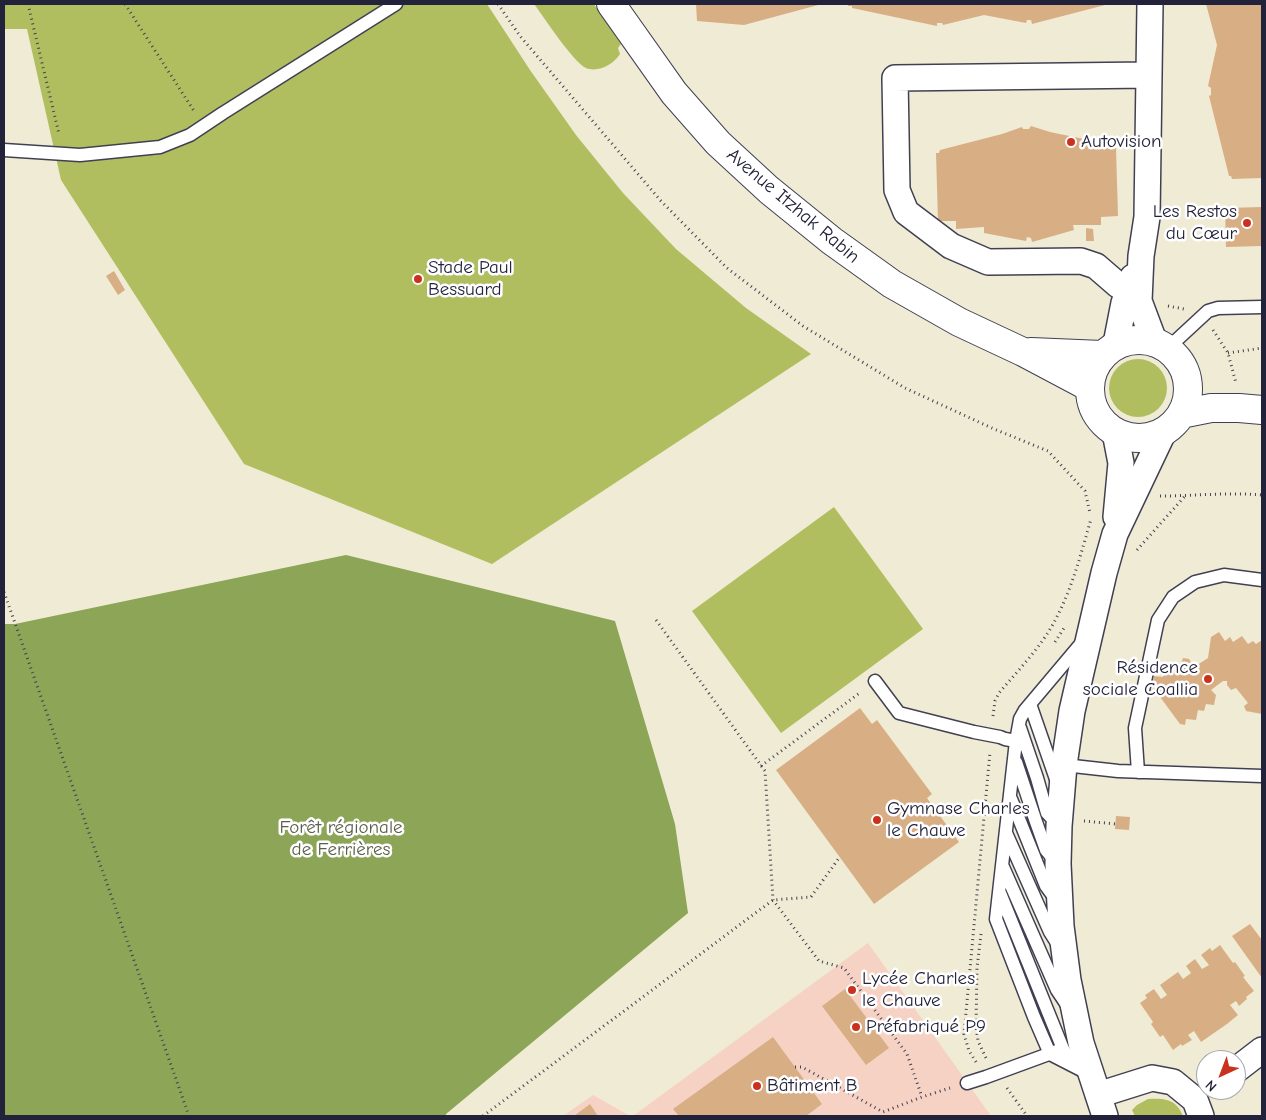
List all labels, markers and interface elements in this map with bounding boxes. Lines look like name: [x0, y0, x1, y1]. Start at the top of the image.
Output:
place label: Autovision: [1081, 131, 1162, 153]
marker: Autovision: [1065, 136, 1077, 148]
street label: Avenue Itzhak Rabin: [722, 144, 864, 268]
place label: Les Restos du Cœur: [1153, 201, 1237, 245]
marker: Les Restos du Cœur: [1241, 217, 1253, 229]
place label: Stade Paul Bessuard: [428, 257, 513, 301]
marker: Stade Paul Bessuard: [412, 273, 424, 285]
place label: Résidence sociale Coallia: [1083, 657, 1198, 701]
marker: Résidence sociale Coallia: [1202, 673, 1214, 685]
place label: Gymnase Charles le Chauve: [887, 798, 1030, 842]
marker: Gymnase Charles le Chauve: [871, 814, 883, 826]
park label: Forêt régionale de Ferrières: [279, 817, 403, 861]
place label: Lycée Charles le Chauve: [862, 968, 975, 1012]
marker: Lycée Charles le Chauve: [846, 984, 858, 996]
place label: Préfabriqué P9: [866, 1016, 986, 1038]
marker: Préfabriqué P9: [850, 1021, 862, 1033]
north arrow: [1196, 1050, 1246, 1100]
place label: Bâtiment B: [767, 1075, 858, 1097]
text: N: [1202, 1076, 1220, 1095]
marker: Bâtiment B: [751, 1080, 763, 1092]

